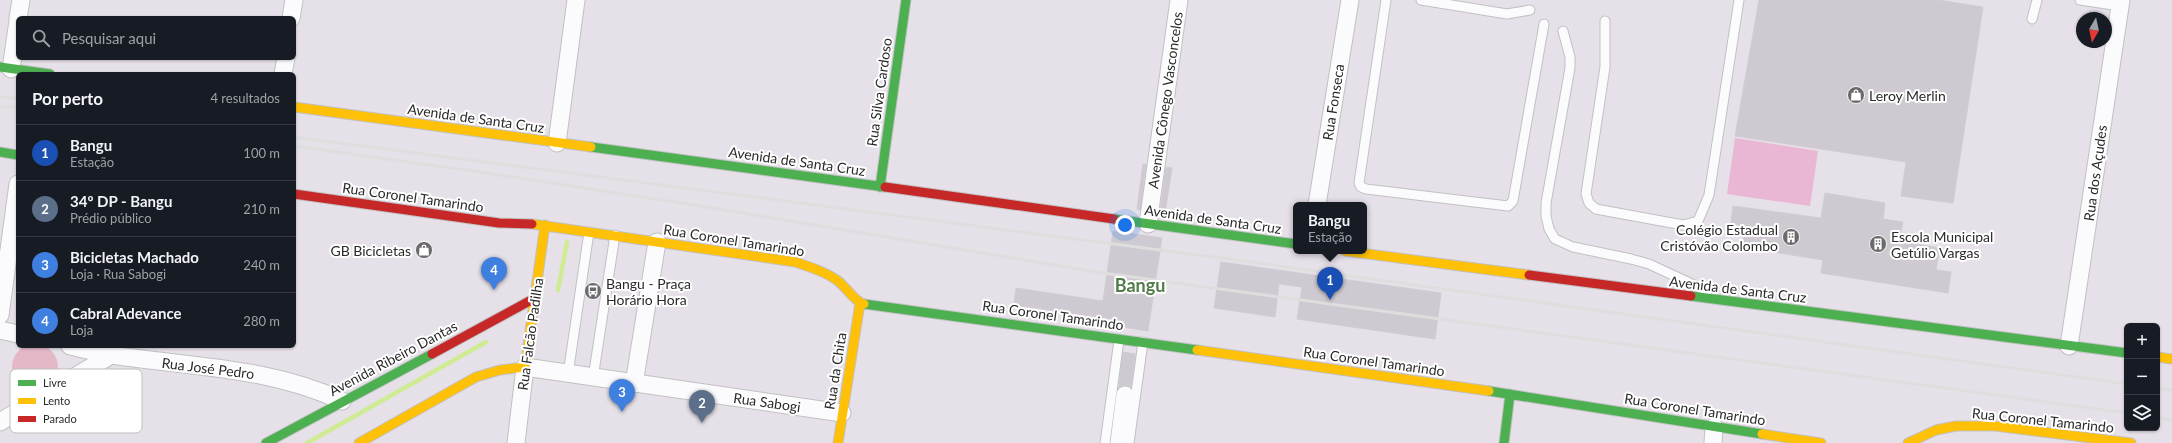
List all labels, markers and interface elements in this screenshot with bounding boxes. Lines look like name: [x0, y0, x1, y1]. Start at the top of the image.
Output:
street label: Avenida Cônego Vasconcelos: [1144, 10, 1186, 190]
north arrow: [2076, 12, 2112, 48]
search box: [16, 16, 296, 60]
icon: search: [30, 27, 52, 49]
text: Pesquisar aqui: [62, 29, 156, 47]
street label: Rua Silva Cardoso: [863, 37, 895, 147]
street label: Rua Fonseca: [1319, 63, 1347, 141]
shop icon: Leroy Merlin: [1846, 85, 1866, 105]
place label: Leroy Merlin: [1869, 87, 1946, 104]
text: Por perto: [32, 88, 103, 109]
text: 4 resultados: [210, 90, 280, 106]
street label: Avenida de Santa Cruz: [406, 100, 546, 136]
street label: Rua dos Açudes: [2080, 124, 2110, 222]
text: Bangu: [70, 136, 112, 154]
street label: Avenida de Santa Cruz: [727, 143, 867, 179]
text: 1: [41, 145, 49, 161]
text: 100 m: [243, 145, 280, 161]
text: Estação: [70, 154, 114, 170]
street label: Rua Coronel Tamarindo: [341, 179, 485, 215]
text: 34º DP - Bangu: [70, 192, 172, 210]
text: 2: [41, 201, 49, 217]
text: 210 m: [243, 201, 280, 217]
street label: Avenida de Santa Cruz: [1143, 201, 1283, 237]
popup: [1293, 202, 1367, 254]
text: Prédio público: [70, 210, 152, 226]
text: Bangu: [1308, 211, 1350, 229]
your location: [1115, 215, 1135, 235]
street label: Rua Coronel Tamarindo: [662, 220, 806, 260]
place label: Colégio Estadual Cristóvão Colombo: [1660, 221, 1778, 254]
building icon: Colégio Estadual Cristóvão Colombo: [1781, 227, 1801, 247]
place label: Escola Municipal Getúlio Vargas: [1891, 228, 1993, 261]
text: Estação: [1308, 229, 1352, 245]
building icon: Escola Municipal Getúlio Vargas: [1868, 234, 1888, 254]
shop icon: GB Bicicletas: [414, 240, 434, 260]
place label: GB Bicicletas: [330, 242, 411, 259]
text: Bicicletas Machado: [70, 248, 199, 266]
text: 3: [41, 257, 49, 273]
text: 240 m: [243, 257, 280, 273]
pin: 4: [481, 257, 507, 290]
text: Loja · Rua Sabogi: [70, 266, 166, 282]
pin: 1: [1317, 267, 1343, 300]
street label: Avenida de Santa Cruz: [1668, 272, 1808, 306]
district label: Bangu: [1115, 274, 1165, 296]
place label: Bangu - Praça Horário Hora: [606, 275, 691, 308]
street label: Rua Falcão Padilha: [514, 277, 546, 391]
bus stop icon: Bangu - Praça Horário Hora: [583, 281, 603, 301]
street label: Rua Coronel Tamarindo: [981, 297, 1125, 333]
text: Cabral Adevance: [70, 304, 182, 322]
text: 4: [41, 313, 49, 329]
text: 280 m: [243, 313, 280, 329]
street label: Avenida Ribeiro Dantas: [326, 317, 460, 399]
text: Loja: [70, 322, 93, 338]
map controls: [2124, 323, 2160, 431]
button: +: [2124, 323, 2160, 359]
street label: Rua da Chita: [821, 331, 849, 411]
street label: Rua Coronel Tamarindo: [1302, 343, 1446, 379]
street label: Rua José Pedro: [161, 354, 255, 382]
button: −: [2124, 359, 2160, 395]
legend: [10, 369, 142, 433]
text: Livre: [43, 376, 67, 389]
pin: 3: [609, 379, 635, 412]
street label: Rua Sabogi: [732, 389, 802, 415]
street label: Rua Coronel Tamarindo: [1623, 389, 1767, 429]
pin: 2: [689, 390, 715, 423]
text: Lento: [43, 394, 70, 407]
button: layers: [2124, 395, 2160, 431]
street label: Rua Coronel Tamarindo: [1971, 404, 2115, 436]
text: Parado: [43, 412, 77, 425]

